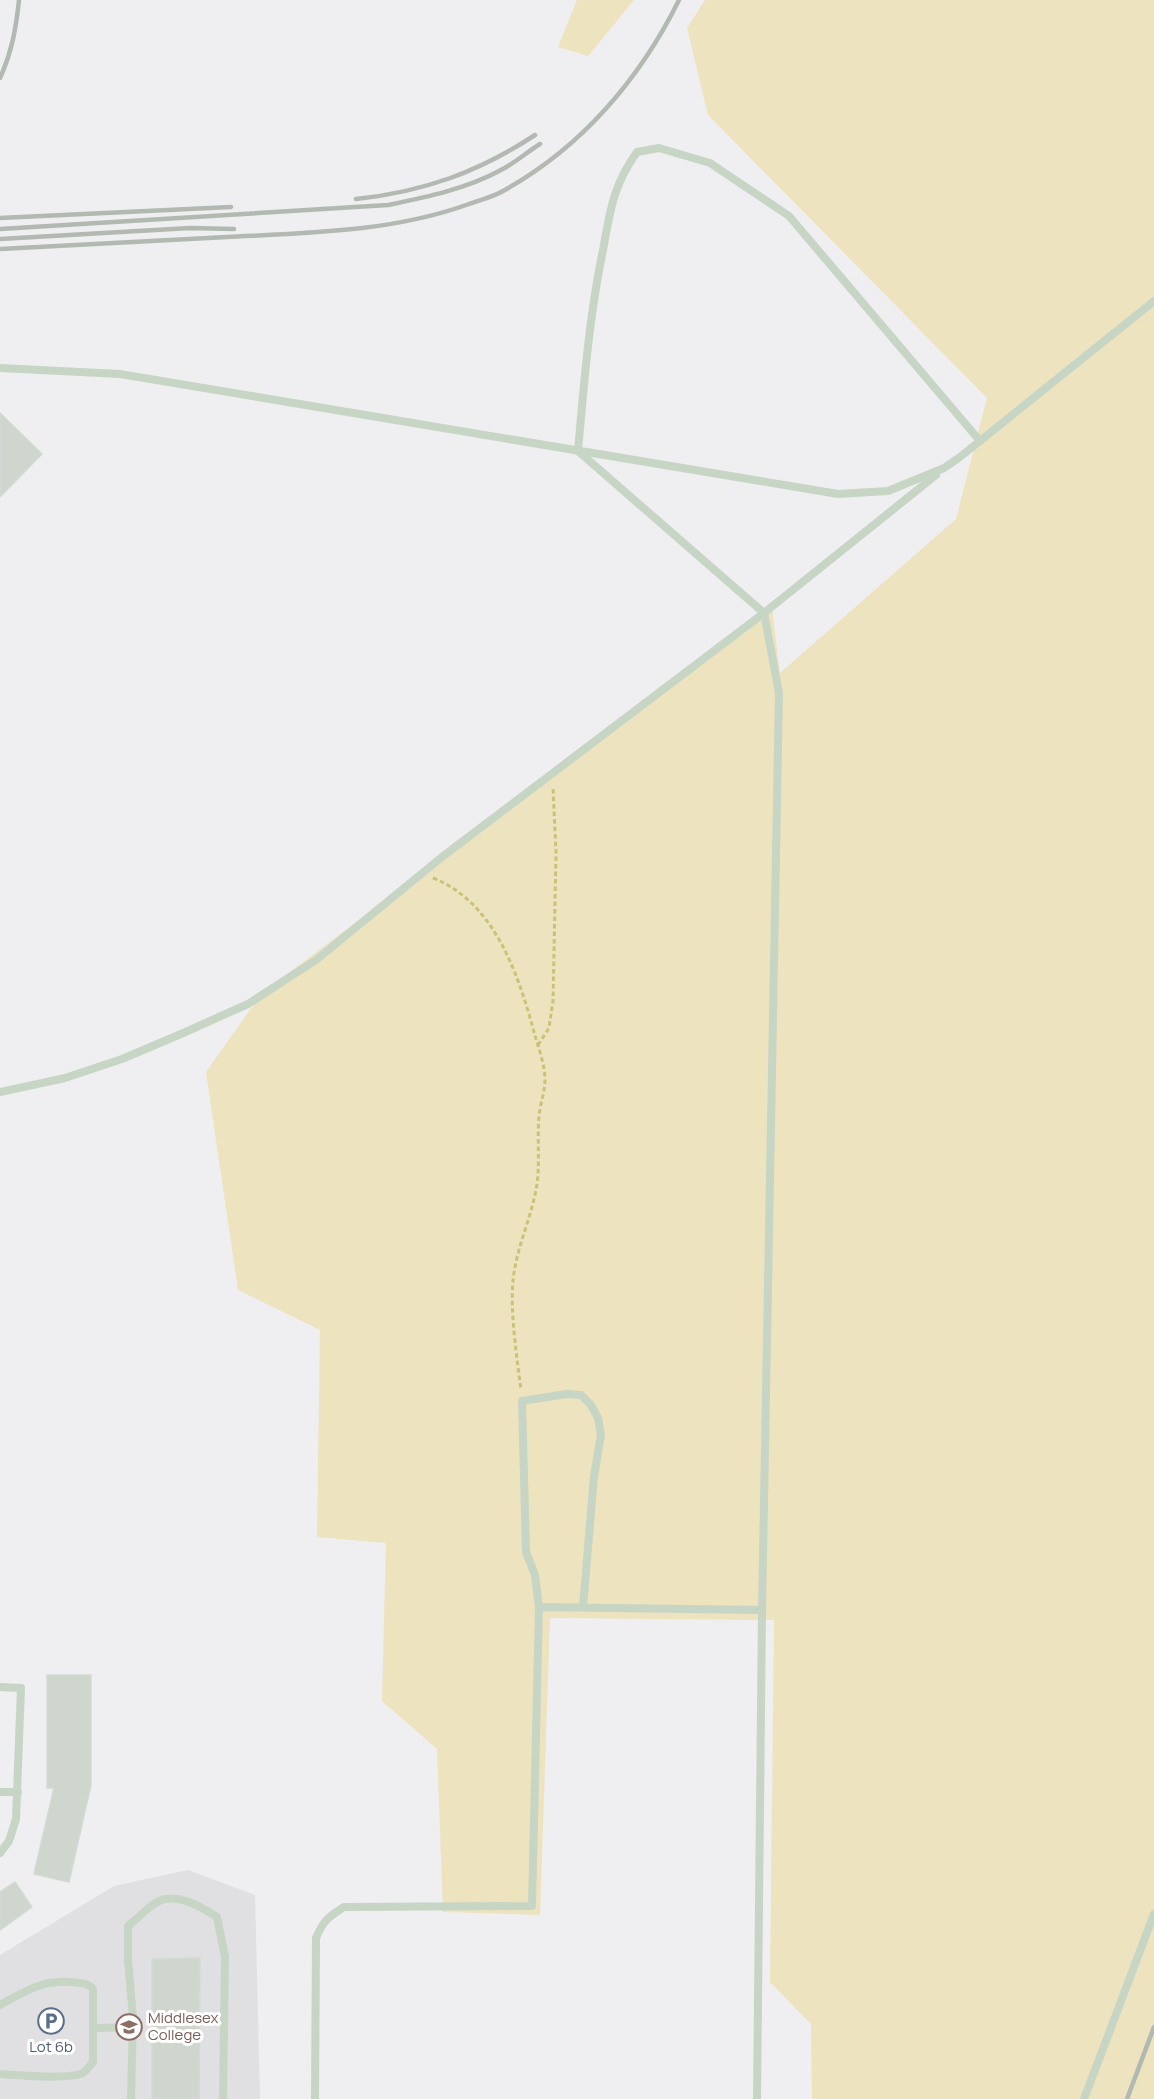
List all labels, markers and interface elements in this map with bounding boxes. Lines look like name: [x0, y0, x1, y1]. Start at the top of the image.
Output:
parking icon: Lot 6b: [36, 2006, 66, 2036]
place label: Middlesex College: [148, 2007, 218, 2045]
school or university icon: Middlesex College: [114, 2012, 144, 2042]
place label: Lot 6b: [29, 2036, 73, 2057]

